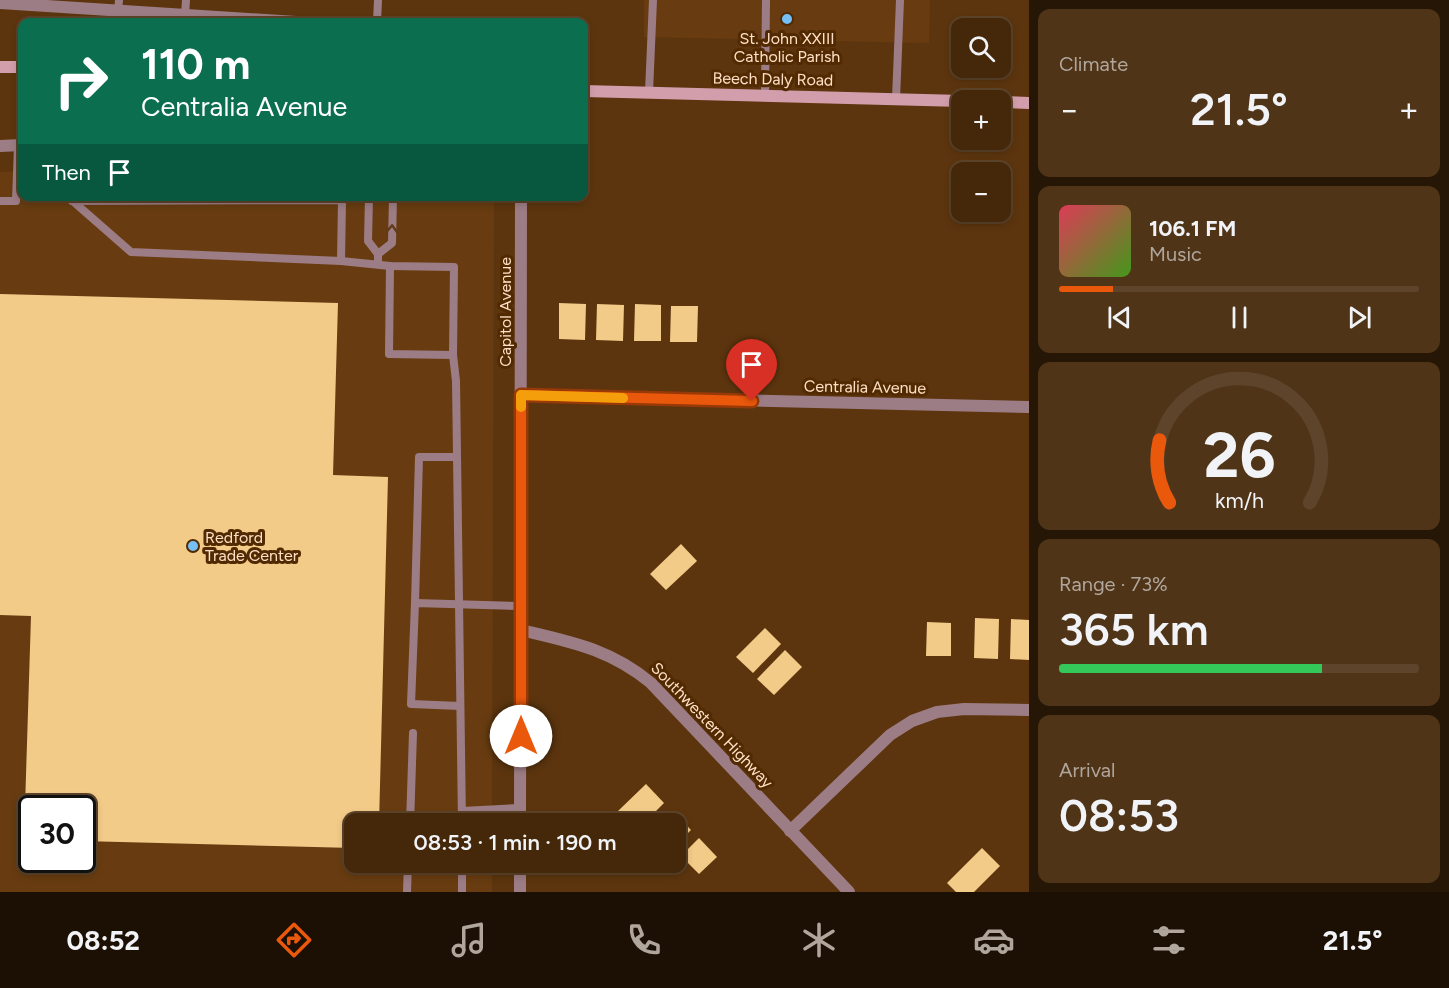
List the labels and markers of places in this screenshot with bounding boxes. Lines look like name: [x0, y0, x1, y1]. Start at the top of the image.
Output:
marker: St. John XXIII Catholic Parish: [780, 12, 794, 26]
place label: St. John XXIII Catholic Parish: [734, 29, 840, 66]
pin: [726, 339, 777, 401]
place label: Redford Trade Center: [205, 528, 299, 565]
marker: Redford Trade Center: [186, 539, 200, 553]

